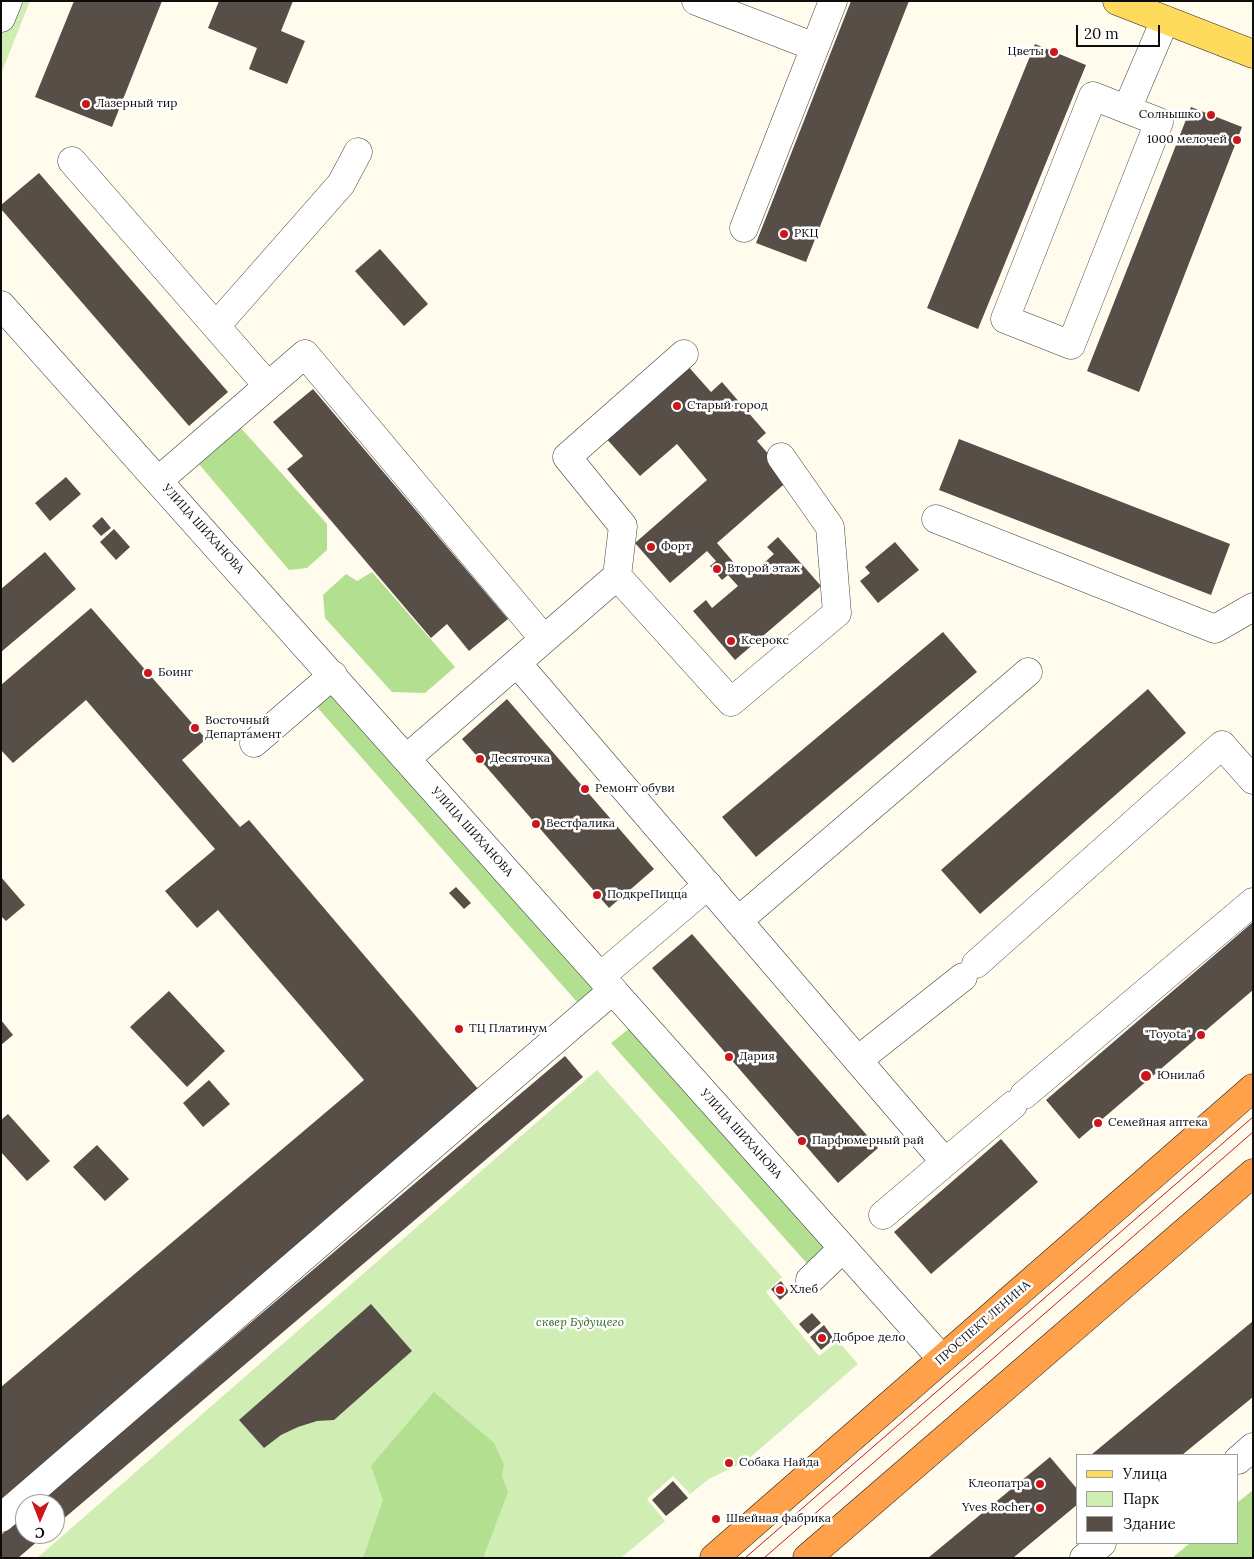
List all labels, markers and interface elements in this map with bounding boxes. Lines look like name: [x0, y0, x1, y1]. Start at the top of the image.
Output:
scale bar: [1079, 15, 1163, 47]
text: 20 m: [1084, 24, 1119, 43]
place label: Цветы: [1007, 45, 1044, 59]
marker: Цветы: [1048, 46, 1060, 58]
place label: Лазерный тир: [96, 97, 177, 111]
marker: Лазерный тир: [80, 98, 92, 110]
place label: Солнышко: [1139, 108, 1201, 122]
marker: Солнышко: [1205, 109, 1217, 121]
place label: 1000 мелочей: [1147, 133, 1227, 147]
marker: 1000 мелочей: [1231, 134, 1243, 146]
place label: РКЦ: [794, 227, 818, 241]
marker: РКЦ: [778, 228, 790, 240]
place label: Старый город: [687, 399, 768, 413]
marker: Старый город: [671, 400, 683, 412]
street label: УЛИЦА ШИХАНОВА: [159, 481, 247, 577]
place label: Форт: [661, 540, 691, 554]
marker: Форт: [645, 541, 657, 553]
place label: Второй этаж: [727, 562, 800, 576]
marker: Второй этаж: [711, 563, 723, 575]
place label: Ксерокс: [741, 634, 789, 648]
marker: Ксерокс: [725, 635, 737, 647]
place label: Боинг: [158, 666, 193, 680]
marker: Боинг: [142, 667, 154, 679]
place label: Восточный Департамент: [205, 714, 281, 742]
marker: Восточный Департамент: [189, 722, 201, 734]
place label: Десяточка: [490, 752, 550, 766]
marker: Десяточка: [474, 753, 486, 765]
place label: Ремонт обуви: [595, 782, 675, 796]
marker: Ремонт обуви: [579, 783, 591, 795]
street label: УЛИЦА ШИХАНОВА: [428, 784, 516, 880]
place label: Вестфалика: [546, 817, 615, 831]
marker: Вестфалика: [530, 818, 542, 830]
place label: ПодкреПицца: [607, 888, 687, 902]
marker: ПодкреПицца: [591, 889, 603, 901]
place label: ТЦ Платинум: [469, 1022, 547, 1036]
marker: ТЦ Платинум: [453, 1023, 465, 1035]
place label: "Toyota": [1145, 1028, 1191, 1042]
marker: "Toyota": [1195, 1029, 1207, 1041]
place label: Дария: [739, 1050, 775, 1064]
marker: Дария: [723, 1051, 735, 1063]
marker: Юнилаб: [1139, 1069, 1153, 1083]
place label: Юнилаб: [1157, 1069, 1205, 1083]
street label: УЛИЦА ШИХАНОВА: [697, 1086, 785, 1182]
place label: Семейная аптека: [1108, 1116, 1208, 1130]
marker: Семейная аптека: [1092, 1117, 1104, 1129]
place label: Парфюмерный рай: [812, 1134, 924, 1148]
marker: Парфюмерный рай: [796, 1135, 808, 1147]
street label: ПРОСПЕКТ ЛЕНИНА: [933, 1278, 1033, 1368]
place label: Хлеб: [790, 1283, 818, 1297]
marker: Хлеб: [774, 1284, 786, 1296]
park label: сквер Будущего: [536, 1316, 624, 1330]
place label: Доброе дело: [832, 1331, 905, 1345]
marker: Доброе дело: [816, 1332, 828, 1344]
legend: [1076, 1454, 1239, 1544]
place label: Собака Найда: [739, 1456, 819, 1470]
marker: Собака Найда: [723, 1457, 735, 1469]
text: Улица: [1123, 1464, 1167, 1483]
place label: Клеопатра: [968, 1477, 1030, 1491]
marker: Клеопатра: [1034, 1478, 1046, 1490]
text: Парк: [1123, 1489, 1159, 1508]
north arrow: [15, 1494, 65, 1544]
place label: Yves Rocher: [962, 1501, 1030, 1515]
marker: Yves Rocher: [1034, 1502, 1046, 1514]
place label: Швейная фабрика: [726, 1512, 831, 1526]
marker: Швейная фабрика: [710, 1513, 722, 1525]
text: Здание: [1123, 1514, 1176, 1533]
text: С: [35, 1524, 45, 1542]

